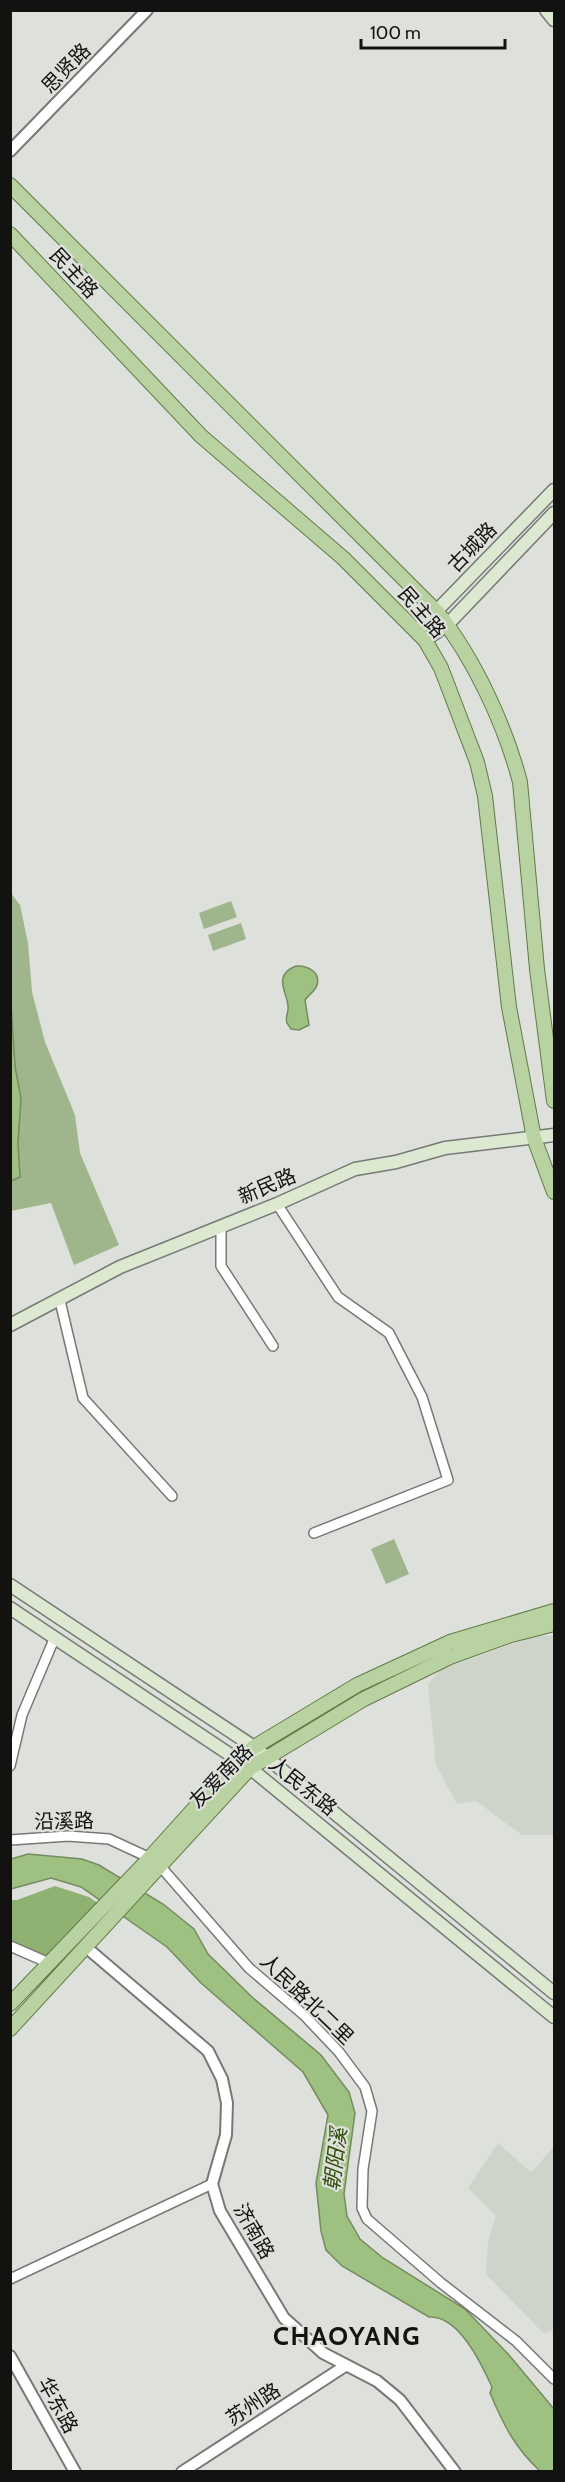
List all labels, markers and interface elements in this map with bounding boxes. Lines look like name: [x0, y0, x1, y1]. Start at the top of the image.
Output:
scale bar: [361, 12, 505, 50]
text: 100 m: [370, 22, 421, 44]
street label: 思贤路: [37, 38, 95, 98]
street label: 民主路: [45, 243, 103, 303]
street label: 古城路: [443, 517, 501, 577]
street label: 民主路: [393, 581, 451, 643]
street label: 新民路: [235, 1163, 299, 1209]
street label: 友爱南路: [184, 1739, 258, 1813]
street label: 人民东路: [264, 1752, 342, 1820]
street label: 沿溪路: [34, 1808, 94, 1834]
street label: 人民路北二里: [256, 1949, 358, 2049]
water label: 朝阳溪: [319, 2124, 351, 2192]
street label: 济南路: [229, 2199, 279, 2263]
district label: CHAOYANG: [273, 2320, 421, 2352]
street label: 华东路: [33, 2373, 83, 2437]
street label: 苏州路: [221, 2378, 285, 2430]

